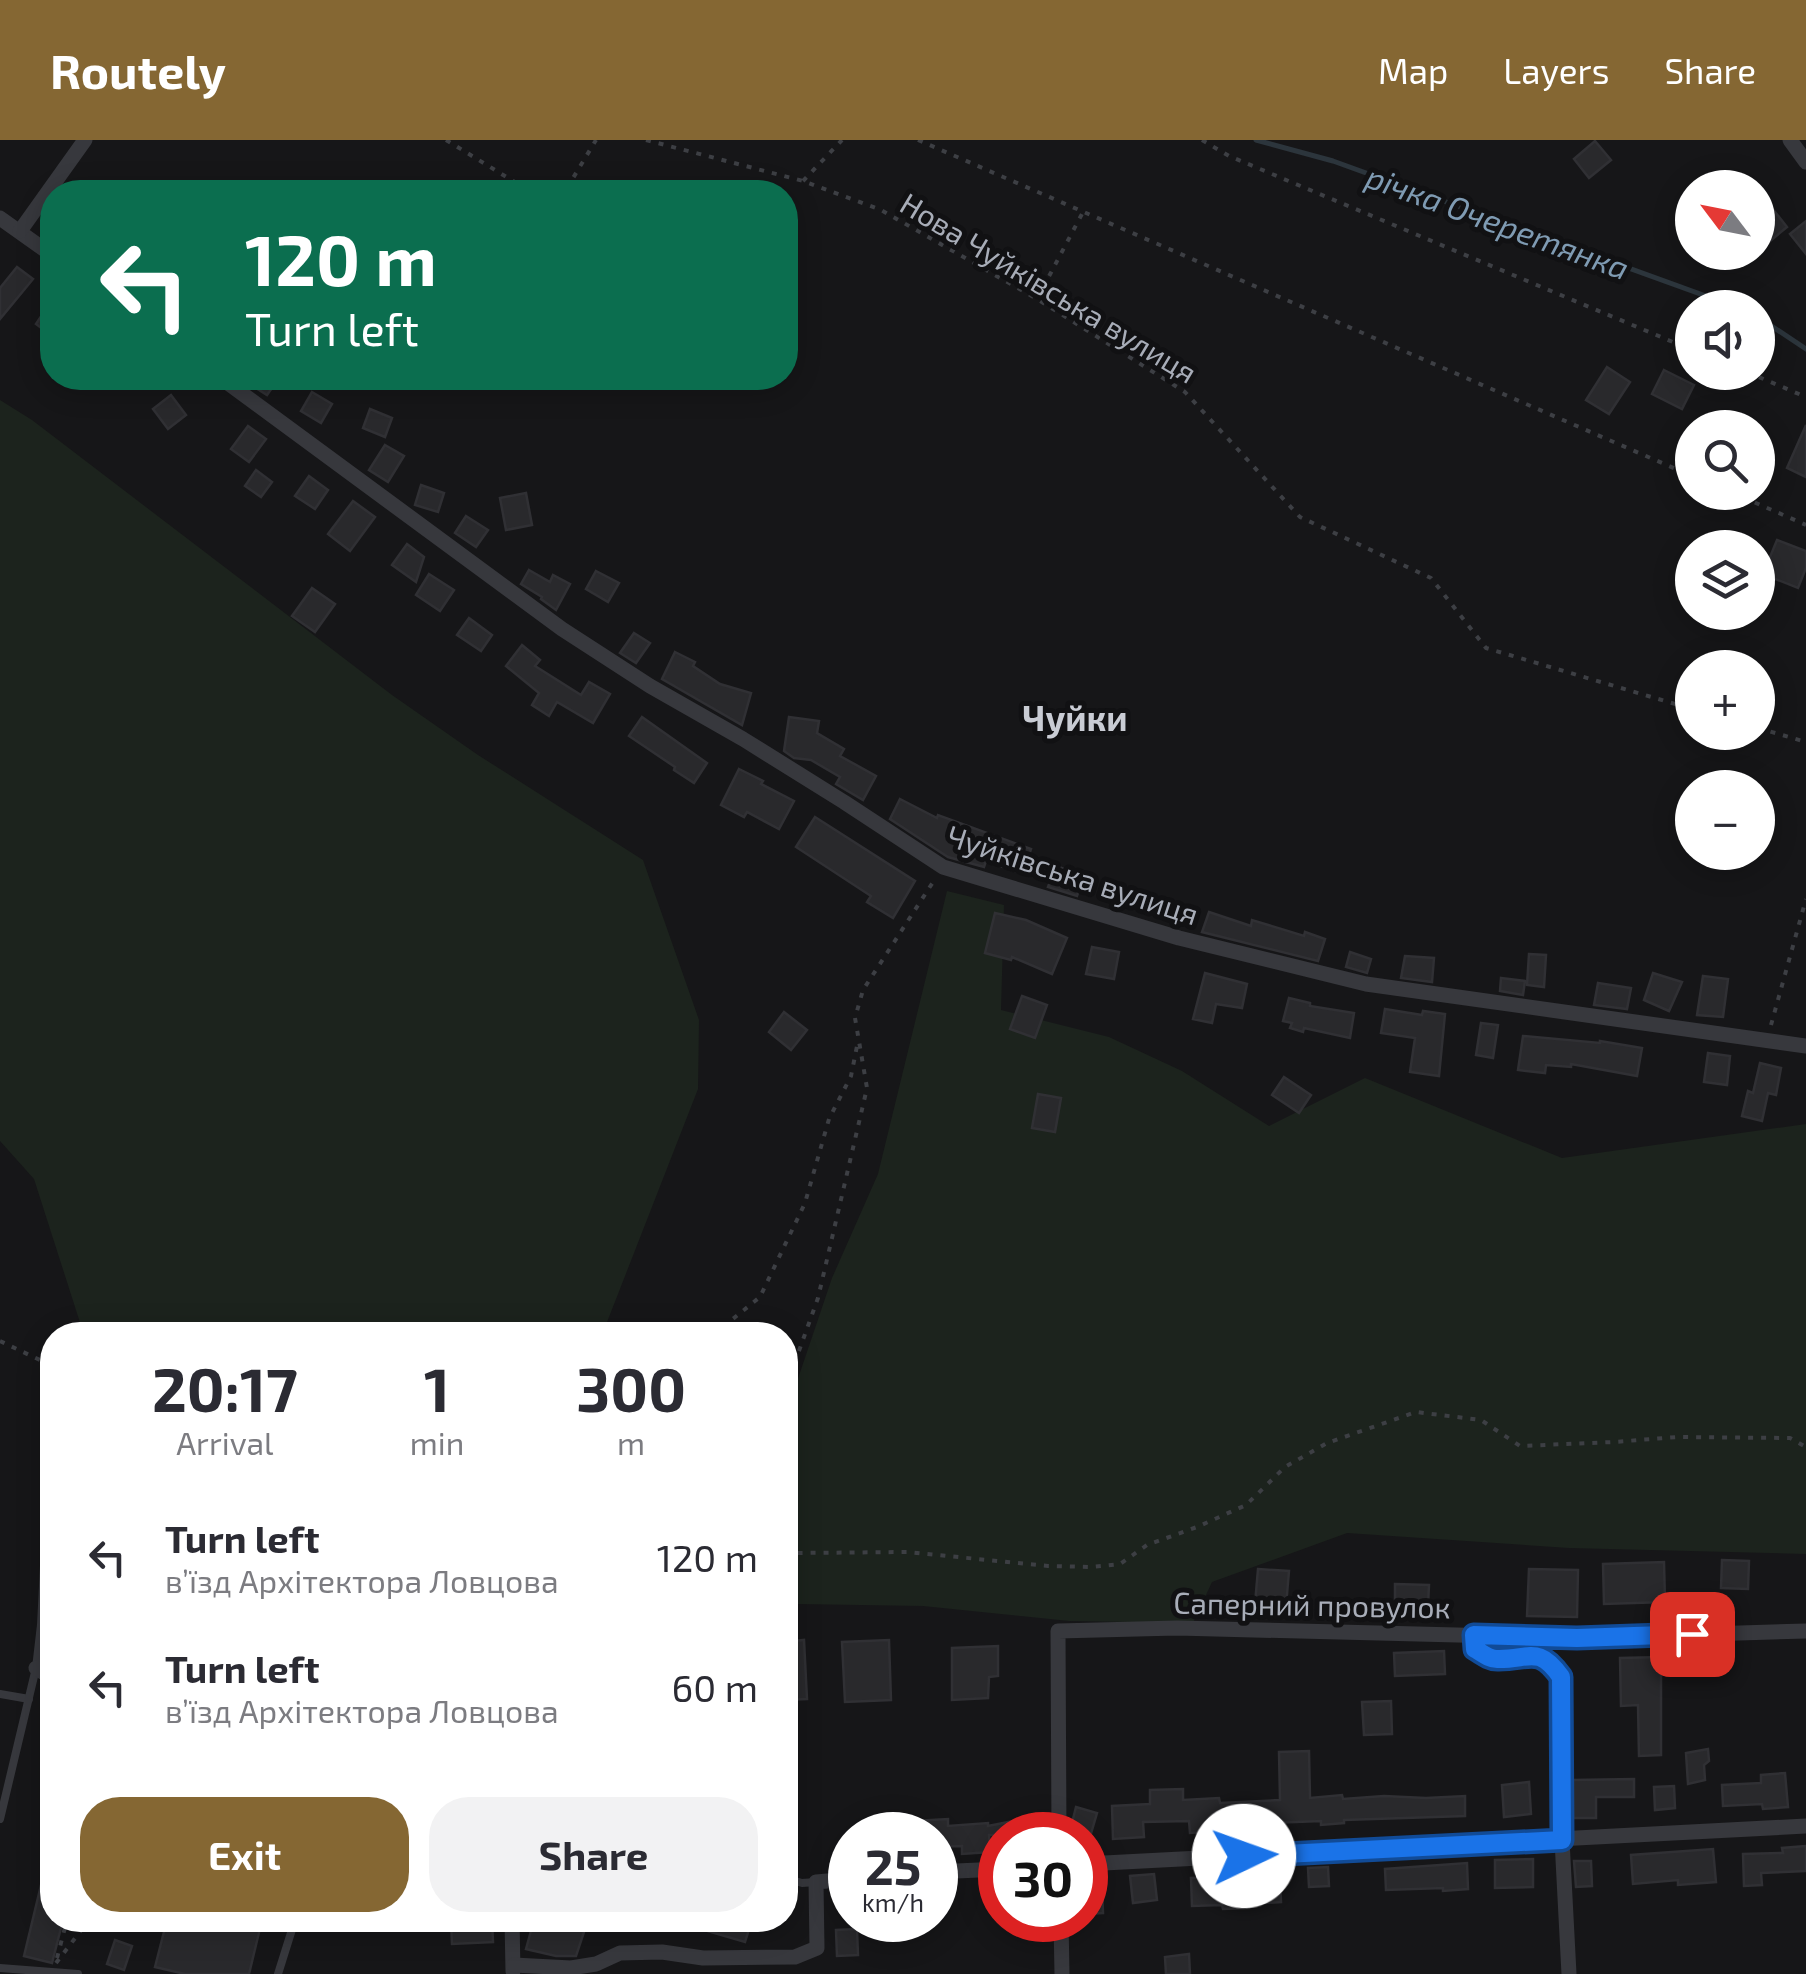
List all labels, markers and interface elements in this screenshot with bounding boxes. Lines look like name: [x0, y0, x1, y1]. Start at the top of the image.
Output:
text: Routely: [50, 41, 226, 99]
text: Map: [1378, 49, 1448, 91]
text: Layers: [1503, 49, 1609, 91]
text: Share: [1664, 49, 1756, 91]
water label: річка Очеретянка: [1362, 156, 1634, 286]
north arrow: [1675, 170, 1775, 270]
map controls: [1675, 170, 1775, 870]
street label: Нова Чуйківська вулиця: [894, 184, 1204, 391]
text: 120 m: [245, 216, 437, 300]
icon: left: [80, 220, 210, 350]
button: sound: [1675, 290, 1775, 390]
text: Turn left: [245, 301, 419, 355]
button: search: [1675, 410, 1775, 510]
button: layers: [1675, 530, 1775, 630]
button: +: [1675, 650, 1775, 750]
district label: Чуйки: [1022, 696, 1128, 739]
button: −: [1675, 770, 1775, 870]
street label: Чуйківська вулиця: [943, 816, 1203, 933]
text: 20:17: [152, 1352, 298, 1424]
text: 1: [424, 1352, 450, 1424]
text: 300: [576, 1352, 686, 1424]
text: Arrival: [176, 1423, 274, 1461]
text: min: [410, 1423, 464, 1461]
text: m: [617, 1423, 645, 1461]
text: Turn left: [165, 1515, 320, 1561]
icon: left: [80, 1530, 135, 1585]
text: 120 m: [657, 1534, 758, 1580]
text: в’їзд Архітектора Ловцова: [165, 1561, 559, 1599]
street label: Саперний провулок: [1173, 1584, 1451, 1625]
pin: [1650, 1592, 1735, 1677]
icon: arrive: [1665, 1607, 1720, 1662]
text: Turn left: [165, 1645, 320, 1691]
icon: left: [80, 1660, 135, 1715]
text: 60 m: [672, 1664, 758, 1710]
text: в’їзд Архітектора Ловцова: [165, 1691, 559, 1729]
button: Exit: [80, 1797, 409, 1912]
button: Share: [429, 1797, 758, 1912]
position arrow: [1192, 1804, 1296, 1908]
speed limit sign: 30: [978, 1812, 1108, 1942]
text: 25: [865, 1835, 921, 1895]
text: km/h: [862, 1887, 924, 1917]

